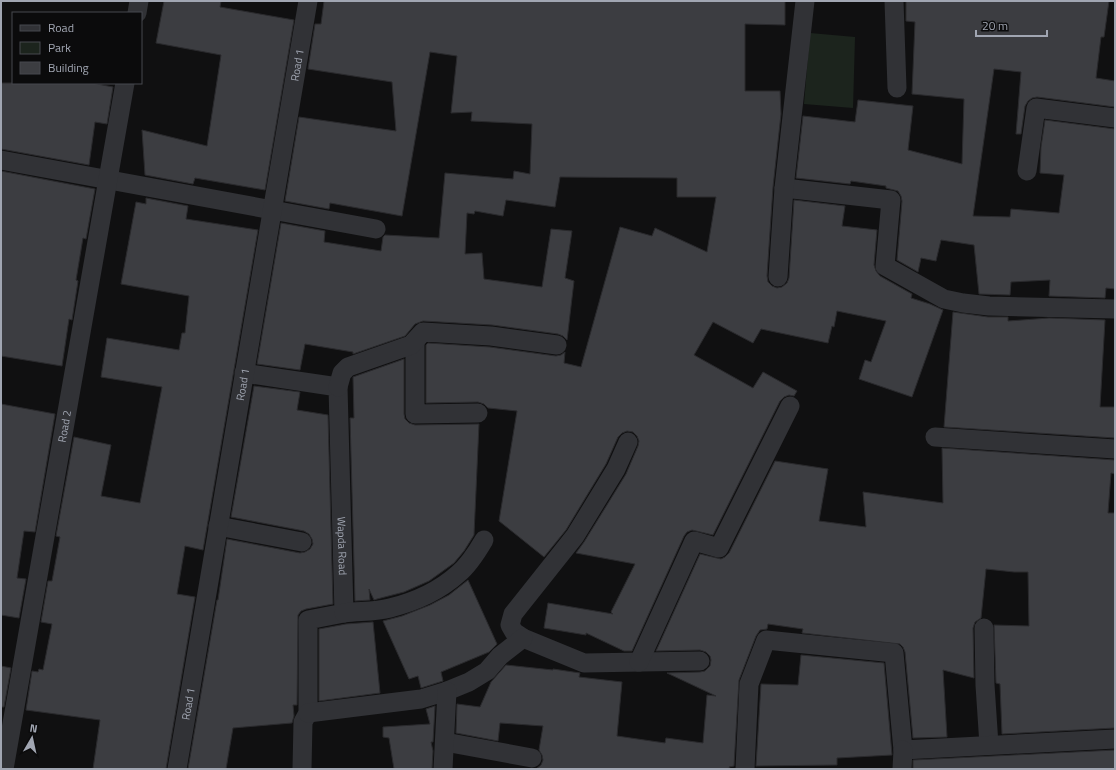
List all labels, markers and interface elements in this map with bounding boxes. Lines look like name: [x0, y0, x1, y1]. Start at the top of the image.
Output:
legend: [12, 12, 142, 84]
scale bar: [976, 12, 1047, 38]
text: 20 m: [982, 16, 1008, 35]
text: Road: [48, 18, 74, 37]
text: Park: [48, 38, 71, 57]
street label: Road 1: [286, 48, 308, 82]
text: Building: [48, 58, 89, 77]
street label: Road 1: [232, 367, 253, 402]
street label: Road 2: [54, 409, 75, 444]
street label: Wapda Road: [333, 516, 351, 576]
street label: Road 1: [177, 687, 199, 721]
north arrow: [12, 718, 52, 758]
text: N: [29, 720, 39, 737]

